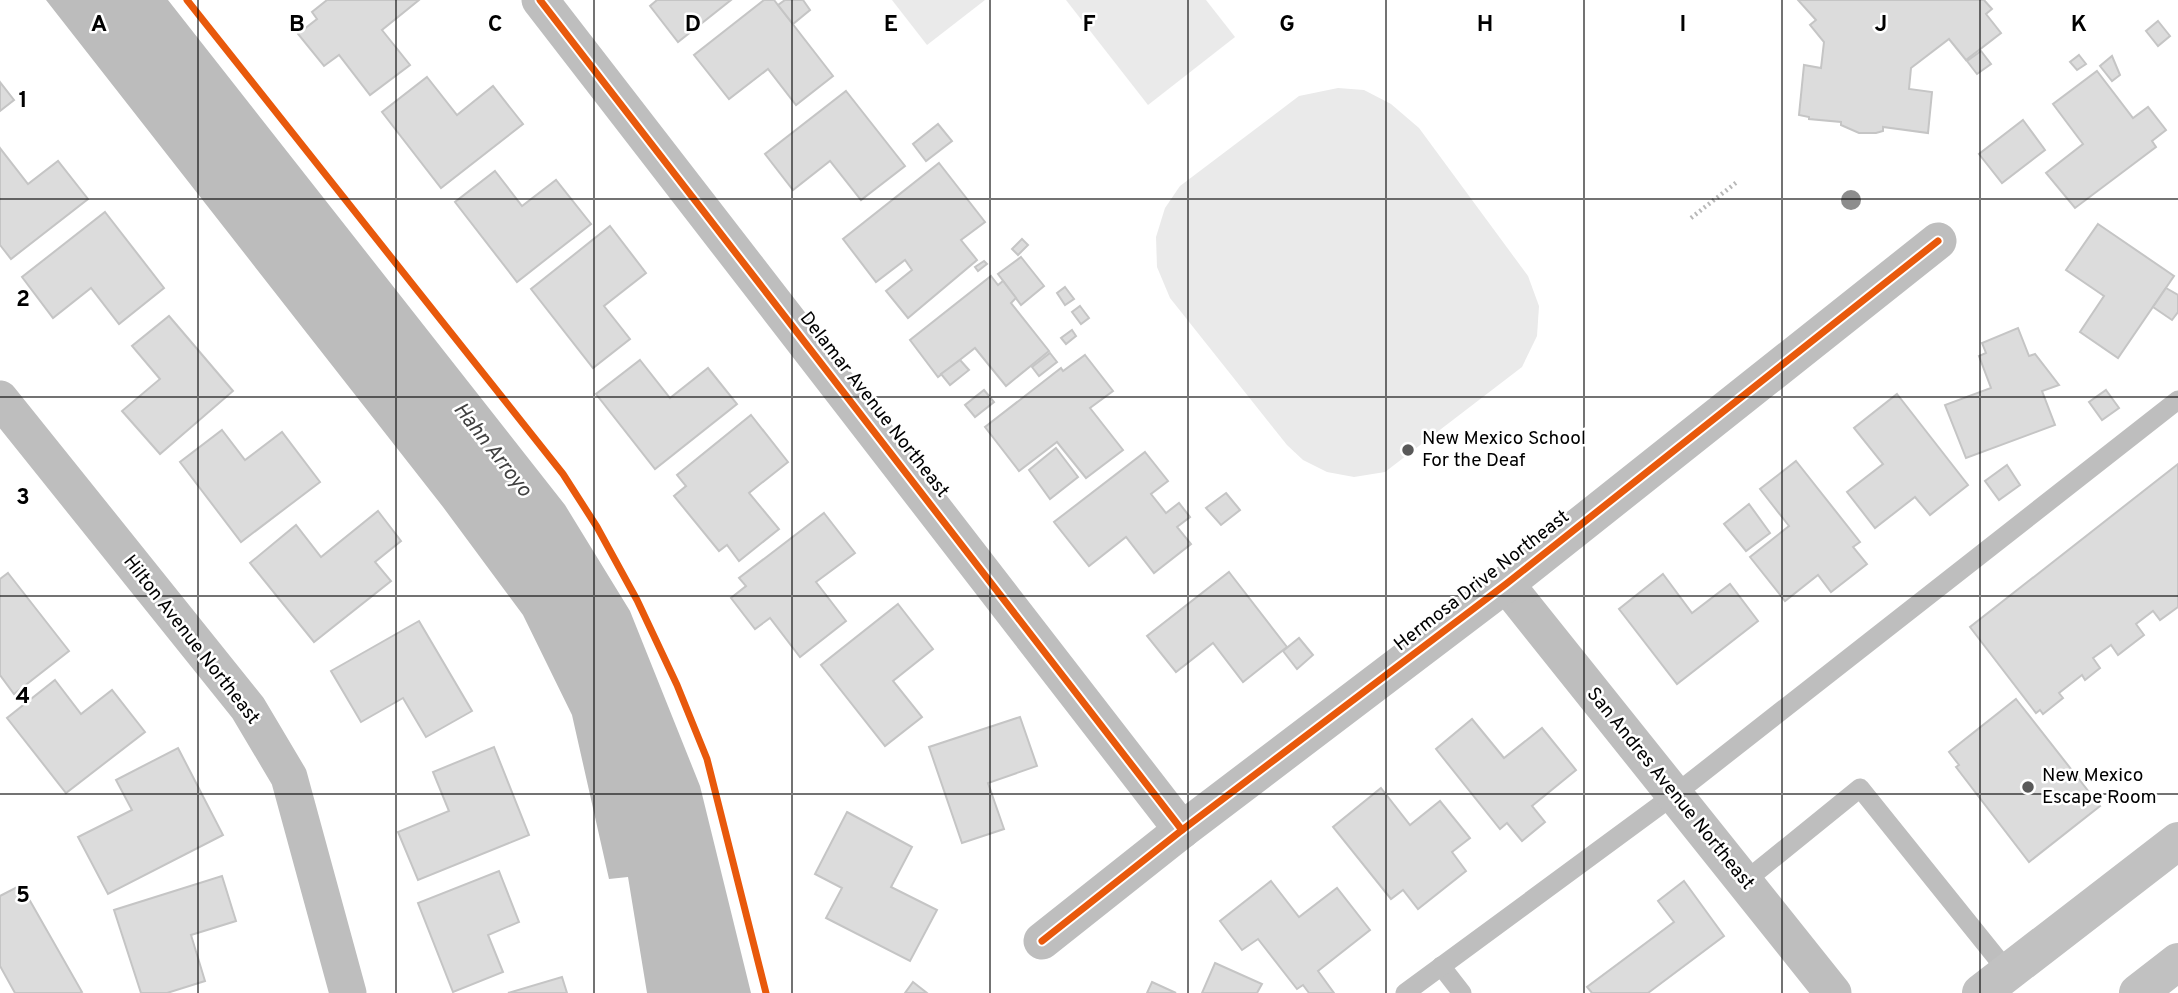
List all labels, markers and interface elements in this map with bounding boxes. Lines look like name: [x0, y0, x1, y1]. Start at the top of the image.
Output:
text: A: [91, 11, 107, 40]
text: B: [289, 11, 305, 40]
text: C: [488, 11, 502, 40]
text: D: [685, 11, 701, 40]
text: E: [884, 11, 898, 40]
text: F: [1082, 11, 1096, 40]
text: G: [1279, 11, 1295, 40]
text: H: [1477, 11, 1493, 40]
text: I: [1680, 11, 1686, 40]
text: J: [1875, 11, 1887, 40]
text: K: [2071, 11, 2087, 40]
text: 1: [18, 87, 28, 116]
text: 2: [16, 286, 30, 315]
street label: Delamar Avenue Northeast: [794, 307, 954, 503]
water label: Hahn Arroyo: [447, 397, 538, 503]
place label: New Mexico School For the Deaf: [1422, 427, 1586, 473]
marker: New Mexico School For the Deaf: [1400, 442, 1416, 458]
text: 3: [16, 484, 30, 513]
street label: Hermosa Drive Northeast: [1390, 505, 1574, 657]
street label: Hilton Avenue Northeast: [117, 550, 265, 730]
text: 4: [16, 683, 30, 712]
street label: San Andres Avenue Northeast: [1581, 683, 1759, 895]
place label: New Mexico Escape Room: [2042, 764, 2157, 810]
marker: New Mexico Escape Room: [2020, 779, 2036, 795]
text: 5: [16, 882, 30, 911]

